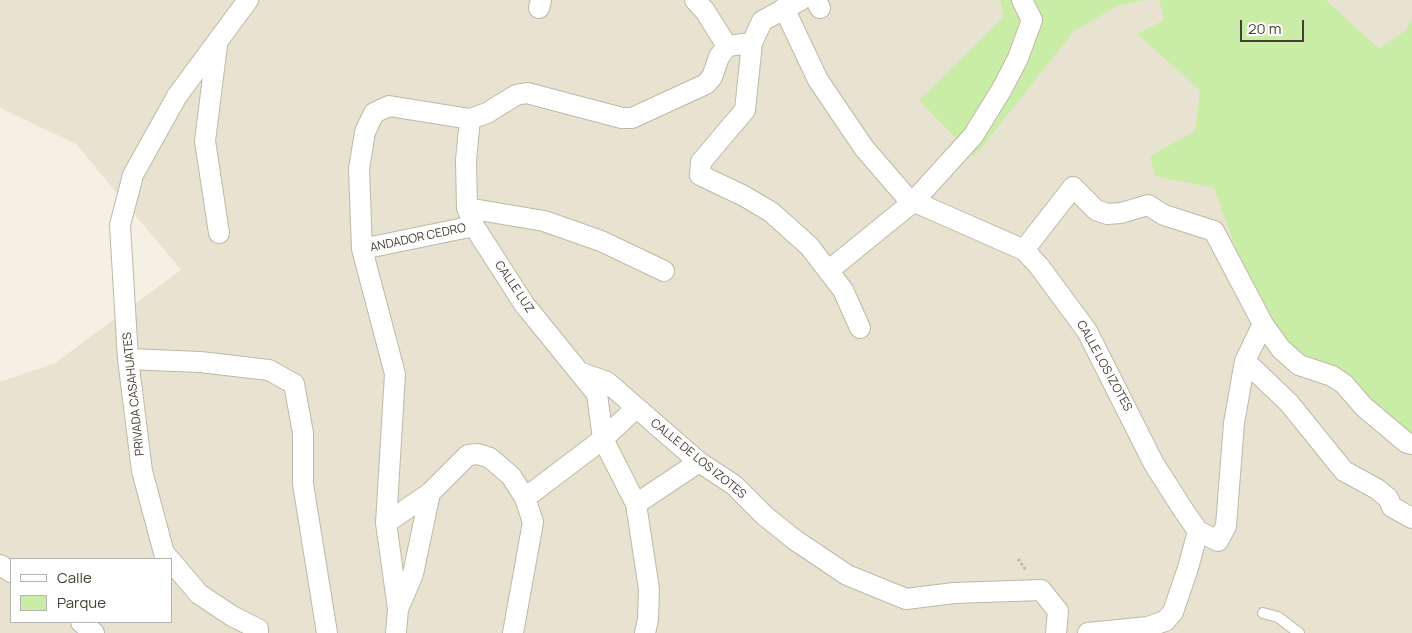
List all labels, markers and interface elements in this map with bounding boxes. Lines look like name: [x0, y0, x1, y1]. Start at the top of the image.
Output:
scale bar: [1242, 10, 1306, 42]
text: 20 m: [1248, 18, 1281, 39]
street label: ANDADOR CEDRO: [369, 221, 467, 255]
street label: CALLE LUZ: [491, 258, 537, 316]
street label: CALLE LOS IZOTES: [1073, 318, 1135, 414]
street label: PRIVADA CASAHUATES: [120, 331, 148, 457]
street label: CALLE DE LOS IZOTES: [647, 416, 749, 502]
legend: [10, 558, 172, 623]
text: Calle: [57, 567, 92, 588]
text: Parque: [57, 592, 106, 613]

